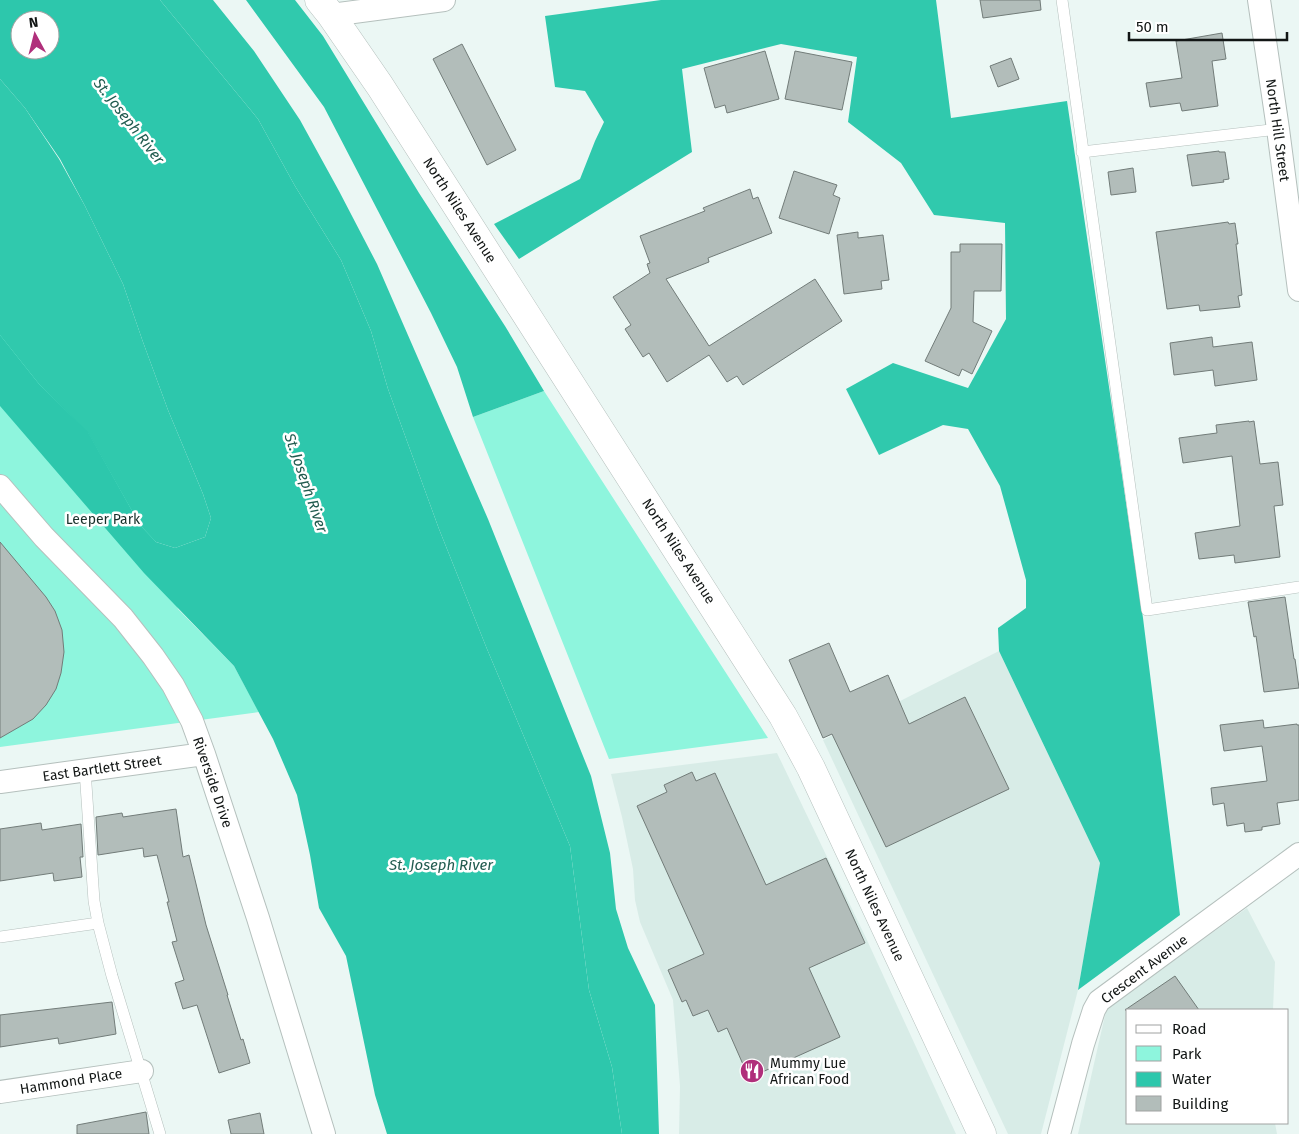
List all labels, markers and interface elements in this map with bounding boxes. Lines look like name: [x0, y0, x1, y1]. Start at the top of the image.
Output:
north arrow: [10, 10, 60, 60]
scale bar: [1129, 10, 1286, 42]
text: N: [28, 14, 39, 32]
text: 50 m: [1136, 18, 1169, 36]
water label: St. Joseph River: [89, 74, 169, 169]
street label: North Hill Street: [1262, 78, 1293, 183]
street label: North Niles Avenue: [419, 154, 500, 266]
water label: St. Joseph River: [280, 430, 332, 536]
street label: North Niles Avenue: [638, 495, 719, 607]
park label: Leeper Park: [66, 511, 141, 528]
street label: Riverside Drive: [189, 734, 236, 830]
street label: East Bartlett Street: [41, 752, 164, 785]
street label: North Niles Avenue: [841, 846, 908, 964]
water label: St. Joseph River: [388, 856, 494, 874]
street label: Crescent Avenue: [1098, 931, 1191, 1008]
legend: [1126, 1009, 1289, 1124]
text: Road: [1172, 1020, 1207, 1038]
text: Park: [1172, 1045, 1202, 1063]
place label: Mummy Lue African Food: [770, 1055, 849, 1088]
restaurant icon: Mummy Lue African Food: [739, 1058, 765, 1084]
street label: Hammond Place: [19, 1065, 123, 1098]
text: Water: [1172, 1070, 1211, 1088]
text: Building: [1172, 1095, 1228, 1113]

